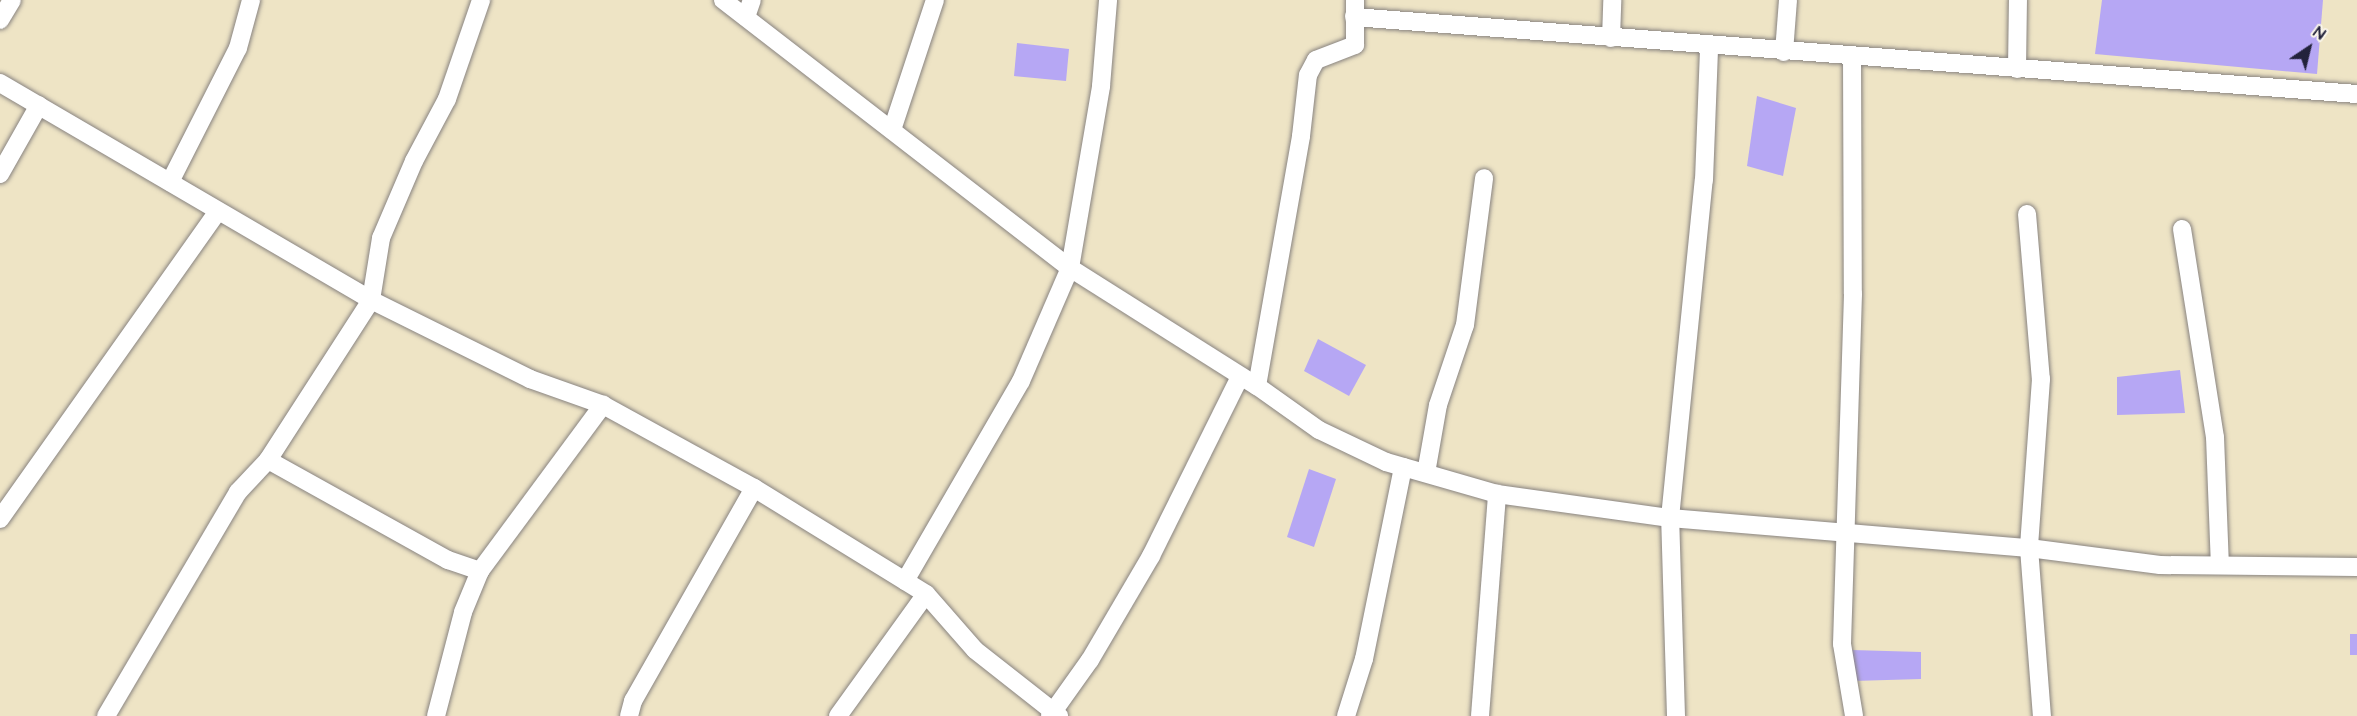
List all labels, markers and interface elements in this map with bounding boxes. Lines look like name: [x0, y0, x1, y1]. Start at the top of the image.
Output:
north arrow: [2279, 18, 2339, 78]
text: N: [2309, 21, 2330, 45]

